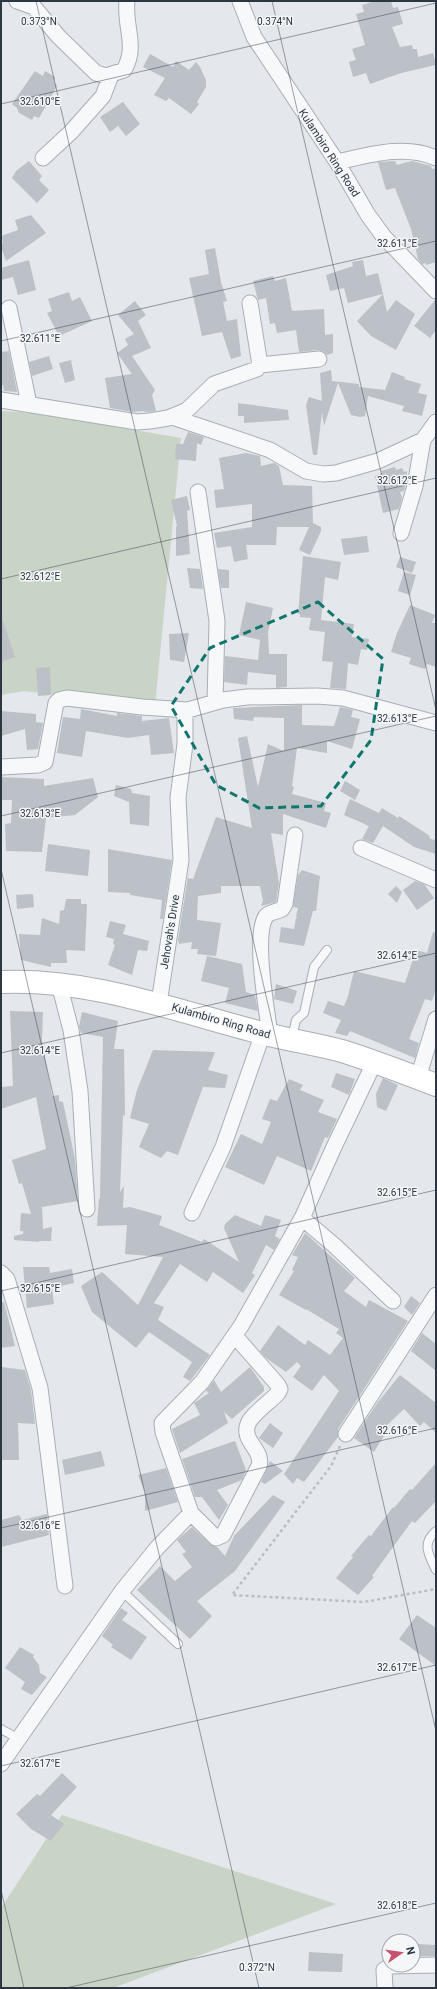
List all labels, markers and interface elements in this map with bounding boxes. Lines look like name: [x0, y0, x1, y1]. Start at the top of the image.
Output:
text: 0.373°N: [21, 16, 57, 27]
text: 0.374°N: [257, 16, 293, 27]
text: 32.610°E: [20, 96, 60, 107]
street label: Kulambiro Ring Road: [296, 107, 362, 199]
text: 32.611°E: [377, 238, 417, 249]
text: 32.611°E: [20, 333, 60, 344]
text: 32.612°E: [377, 475, 417, 486]
text: 32.612°E: [20, 571, 60, 582]
text: 32.613°E: [377, 713, 417, 724]
text: 32.613°E: [20, 808, 60, 819]
street label: Jehovah's Drive: [158, 894, 182, 970]
text: 32.614°E: [377, 950, 417, 961]
street label: Kulambiro Ring Road: [170, 1001, 272, 1041]
text: 32.614°E: [20, 1045, 60, 1056]
text: 32.615°E: [377, 1187, 417, 1198]
text: 32.615°E: [20, 1283, 60, 1294]
text: 32.616°E: [377, 1425, 417, 1436]
text: 32.616°E: [20, 1520, 60, 1531]
text: 32.617°E: [377, 1662, 417, 1673]
text: 32.617°E: [20, 1758, 60, 1769]
text: 32.618°E: [377, 1900, 417, 1911]
north arrow: [381, 1933, 421, 1973]
text: N: [403, 1946, 418, 1956]
text: 0.372°N: [239, 1962, 275, 1973]

